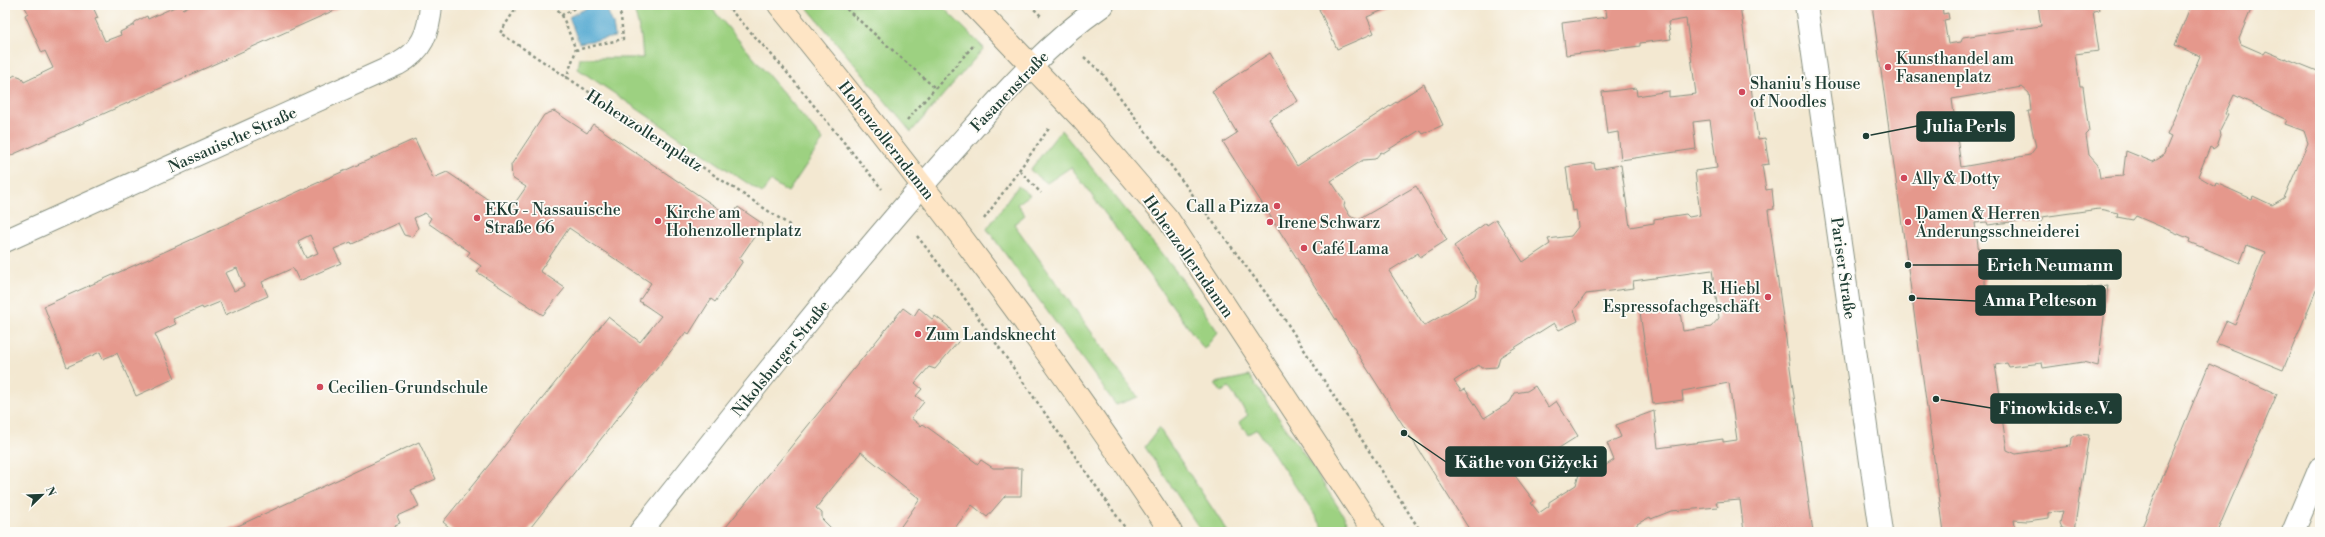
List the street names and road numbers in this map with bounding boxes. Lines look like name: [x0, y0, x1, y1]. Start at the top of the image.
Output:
street label: Fasanenstraße: [966, 47, 1053, 136]
street label: Hohenzollerndamm: [834, 77, 939, 204]
street label: Hohenzollernplatz: [582, 86, 707, 176]
street label: Nassauische Straße: [165, 103, 300, 177]
street label: Hohenzollerndamm: [1138, 191, 1238, 322]
street label: Pariser Straße: [1826, 216, 1860, 320]
street label: Nikolsburger Straße: [728, 296, 834, 421]

